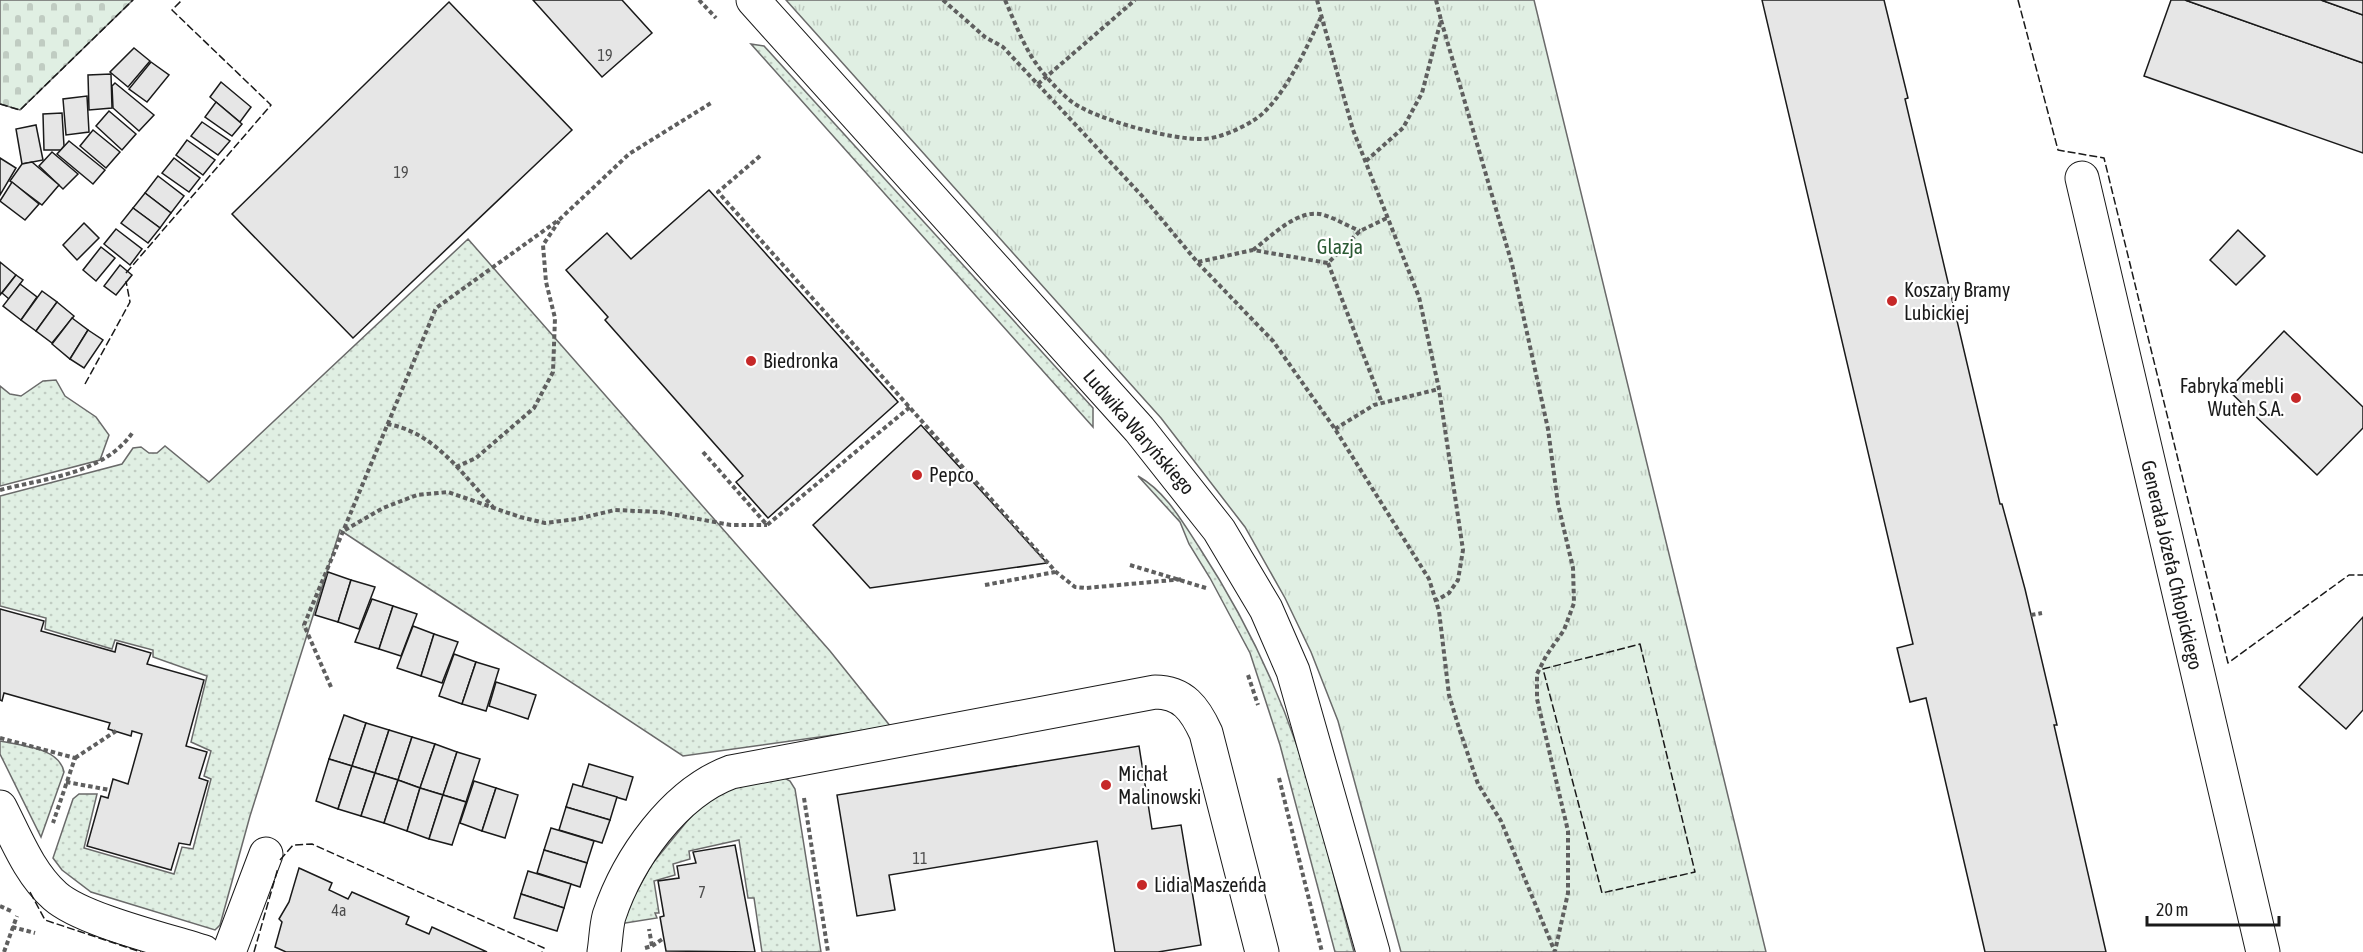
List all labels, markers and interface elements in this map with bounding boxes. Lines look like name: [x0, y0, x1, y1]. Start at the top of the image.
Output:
house number: 19: [597, 46, 613, 64]
house number: 19: [393, 163, 409, 181]
park label: Glazja: [1317, 235, 1363, 258]
place label: Koszary Bramy Lubickiej: [1904, 278, 2010, 324]
marker: Koszary Bramy Lubickiej: [1885, 294, 1899, 308]
place label: Biedronka: [763, 349, 839, 372]
marker: Biedronka: [744, 354, 758, 368]
street label: Ludwika Waryńskiego: [1079, 365, 1200, 499]
place label: Fabryka mebli Wuteh S.A.: [2180, 374, 2284, 420]
marker: Fabryka mebli Wuteh S.A.: [2289, 391, 2303, 405]
street label: Generała Józefa Chłopickiego: [2137, 458, 2208, 672]
place label: Pepco: [929, 463, 974, 486]
marker: Pepco: [910, 468, 924, 482]
place label: Michał Malinowski: [1118, 762, 1201, 808]
marker: Michał Malinowski: [1099, 778, 1113, 792]
house number: 11: [912, 849, 928, 867]
place label: Lidia Maszeńda: [1154, 873, 1267, 896]
marker: Lidia Maszeńda: [1135, 878, 1149, 892]
house number: 7: [698, 883, 706, 901]
scale bar: [2147, 889, 2279, 927]
text: 20 m: [2156, 899, 2188, 920]
house number: 4a: [332, 901, 346, 919]

